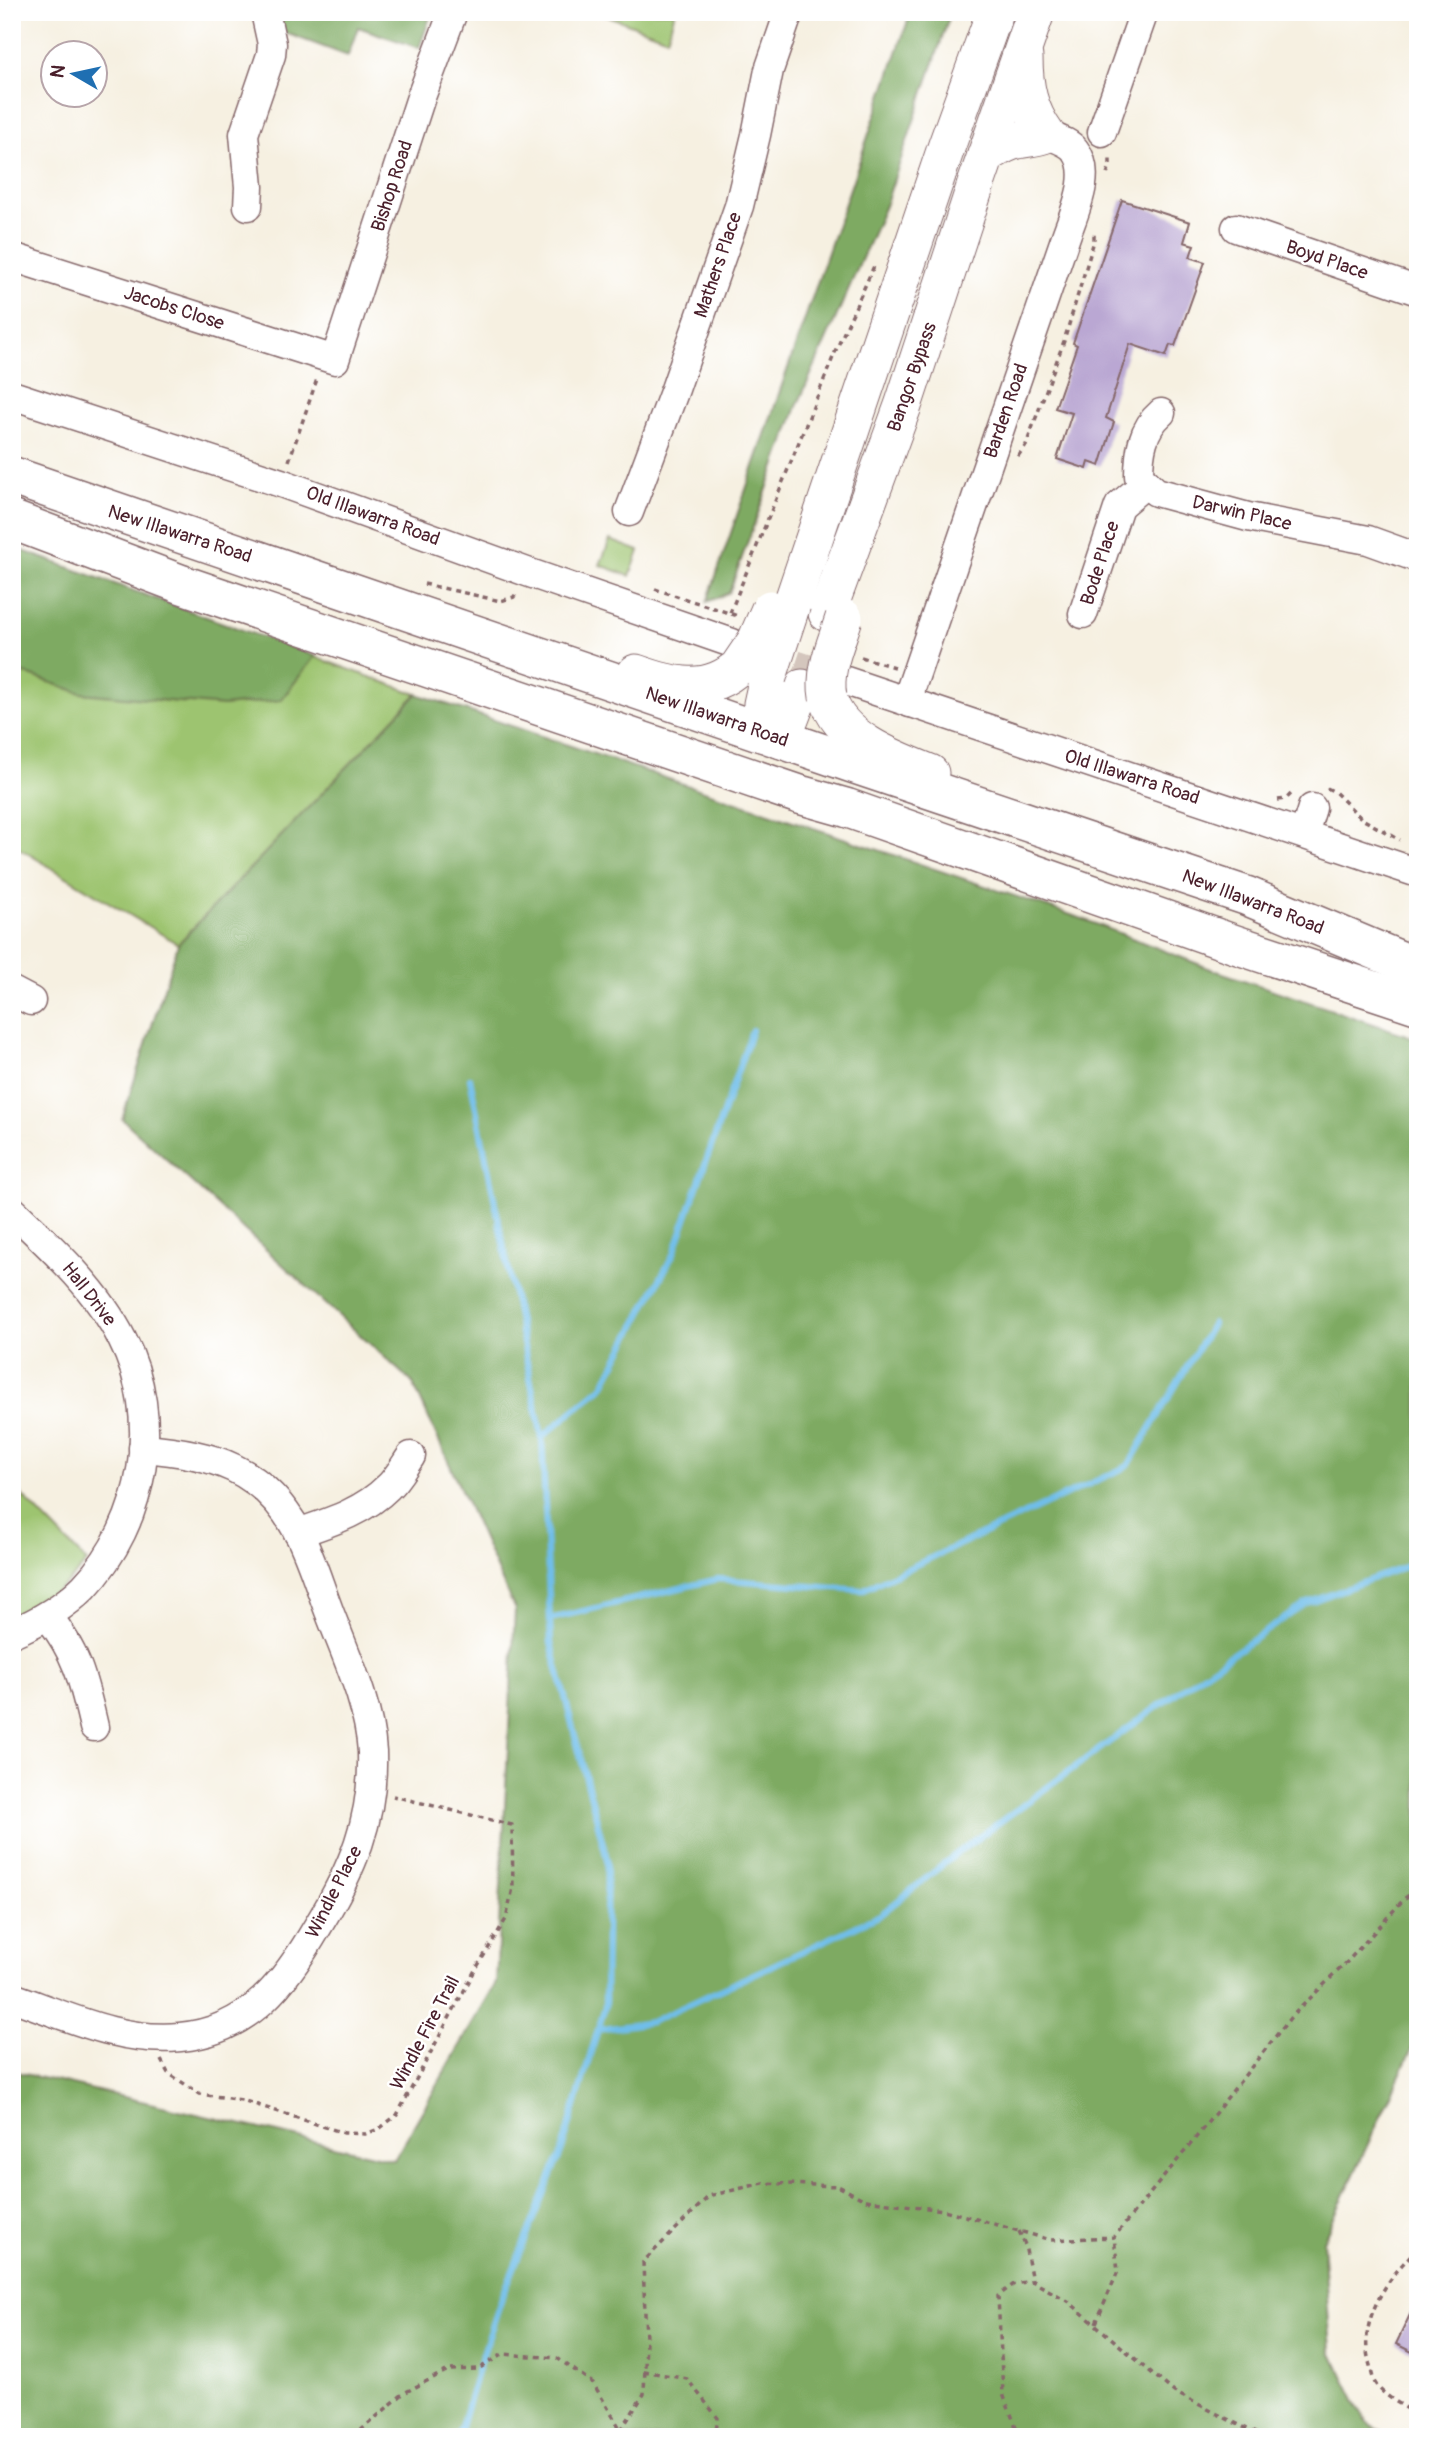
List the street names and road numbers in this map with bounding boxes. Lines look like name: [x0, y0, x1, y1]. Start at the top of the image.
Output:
street label: Bishop Road: [366, 137, 418, 235]
street label: Mathers Place: [689, 208, 747, 321]
street label: Boyd Place: [1283, 235, 1372, 285]
street label: Jacobs Close: [121, 281, 228, 336]
street label: Bangor Bypass: [882, 319, 942, 435]
street label: Barden Road: [979, 360, 1033, 462]
street label: Old Illawarra Road: [303, 481, 443, 551]
street label: Darwin Place: [1190, 490, 1295, 536]
street label: New Illawarra Road: [105, 499, 255, 569]
street label: Bode Place: [1075, 517, 1125, 608]
street label: New Illawarra Road: [642, 681, 792, 753]
street label: Old Illawarra Road: [1061, 744, 1203, 810]
street label: New Illawarra Road: [1179, 864, 1327, 940]
street label: Hall Drive: [57, 1257, 122, 1331]
street label: Windle Place: [301, 1841, 368, 1942]
street label: Windle Fire Trail: [385, 1972, 465, 2094]

